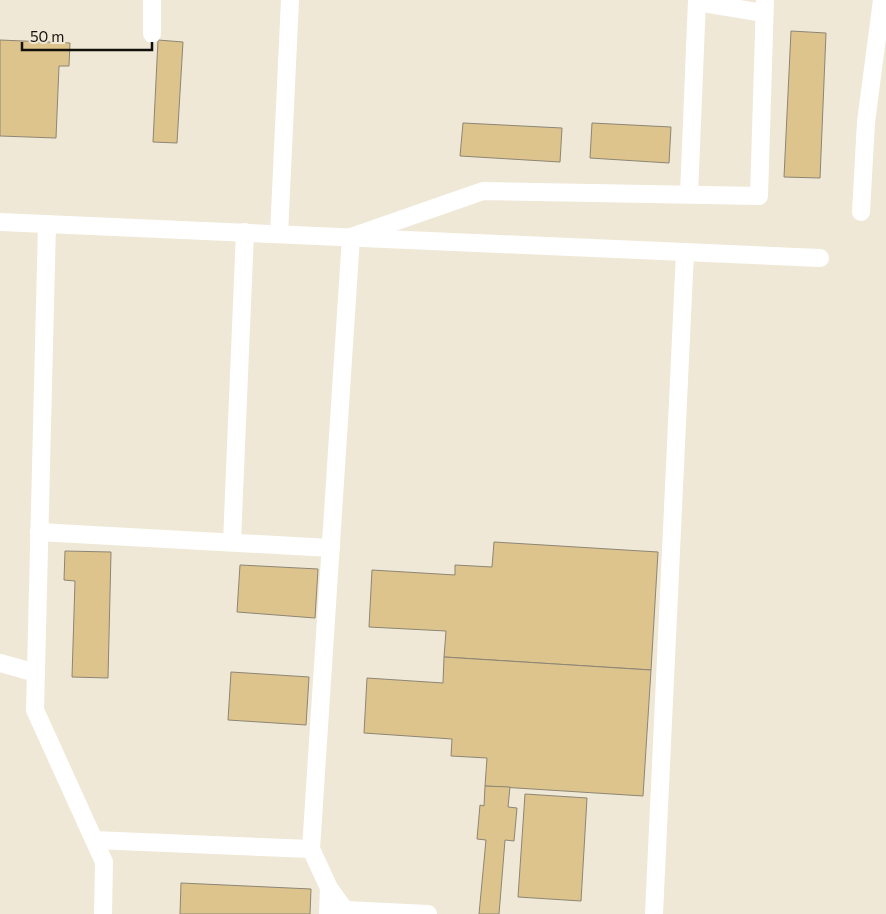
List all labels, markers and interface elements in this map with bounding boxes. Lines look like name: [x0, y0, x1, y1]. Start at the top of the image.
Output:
scale bar: [22, 20, 152, 52]
text: 50 m: [30, 27, 64, 45]

